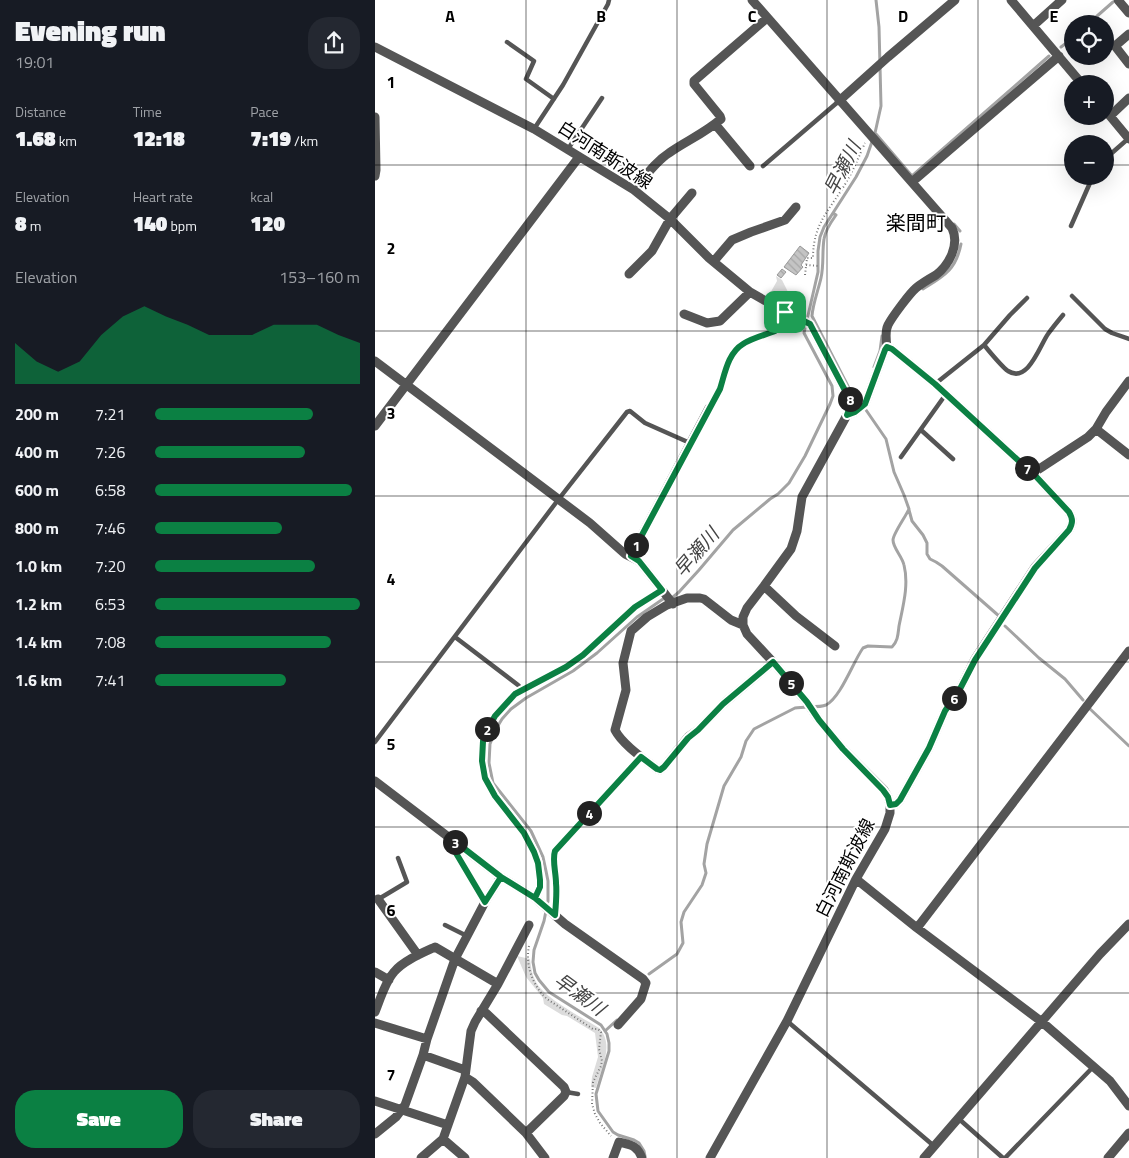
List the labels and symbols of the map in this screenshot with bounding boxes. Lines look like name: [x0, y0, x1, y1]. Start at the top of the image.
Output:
text: A: [445, 4, 455, 28]
text: B: [596, 4, 606, 28]
text: C: [748, 4, 757, 28]
text: D: [898, 4, 908, 28]
text: E: [1050, 4, 1059, 28]
text: 1: [387, 70, 395, 94]
street label: 白河南斯波線: [553, 114, 658, 195]
water label: 早瀬川: [816, 134, 868, 200]
district label: 楽間町: [886, 207, 946, 238]
text: 2: [387, 236, 395, 260]
pin: [764, 291, 806, 333]
pin: 8: [837, 386, 863, 412]
text: 3: [387, 401, 395, 425]
pin: 7: [1015, 456, 1039, 480]
water label: 早瀬川: [666, 519, 727, 583]
pin: 1: [623, 532, 649, 558]
text: 4: [387, 567, 396, 591]
pin: 5: [779, 670, 803, 696]
pin: 6: [941, 686, 967, 710]
pin: 2: [475, 716, 499, 742]
text: 5: [387, 732, 396, 756]
pin: 4: [577, 800, 601, 826]
street label: 白河南斯波線: [808, 814, 881, 922]
pin: 3: [443, 830, 467, 854]
text: 6: [387, 898, 396, 922]
water label: 早瀬川: [549, 965, 613, 1023]
text: 7: [387, 1063, 395, 1087]

